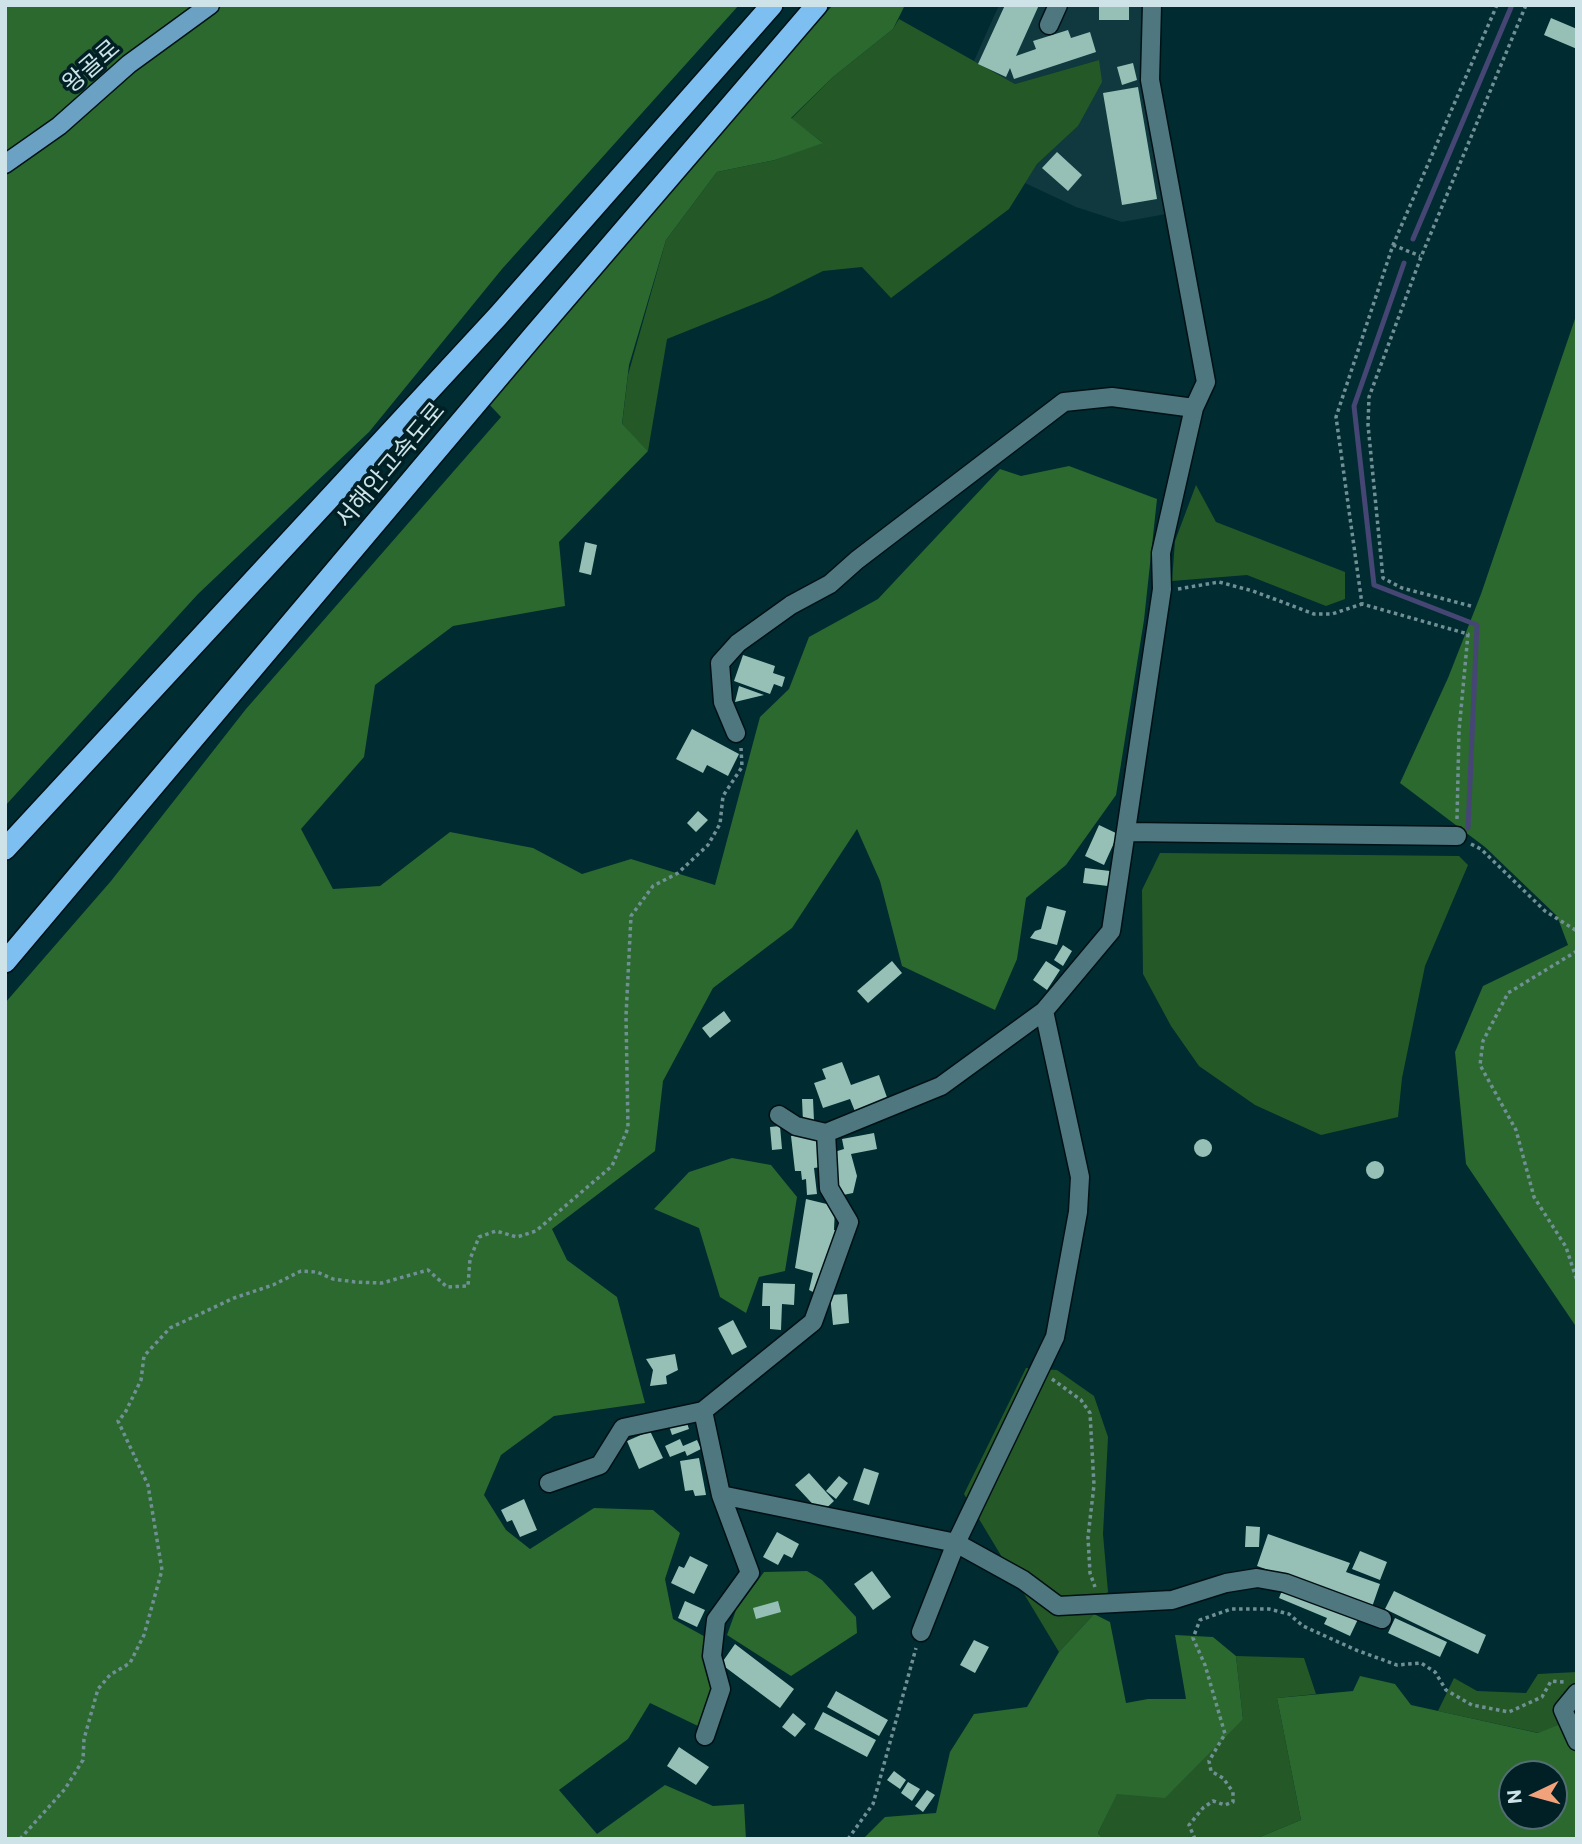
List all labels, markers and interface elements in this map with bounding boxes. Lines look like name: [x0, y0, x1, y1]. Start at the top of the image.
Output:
street label: 왕골로: [57, 33, 125, 99]
street label: 서해안고속도로: [329, 397, 451, 533]
north arrow: [1498, 1760, 1568, 1830]
text: N: [1501, 1789, 1526, 1805]

